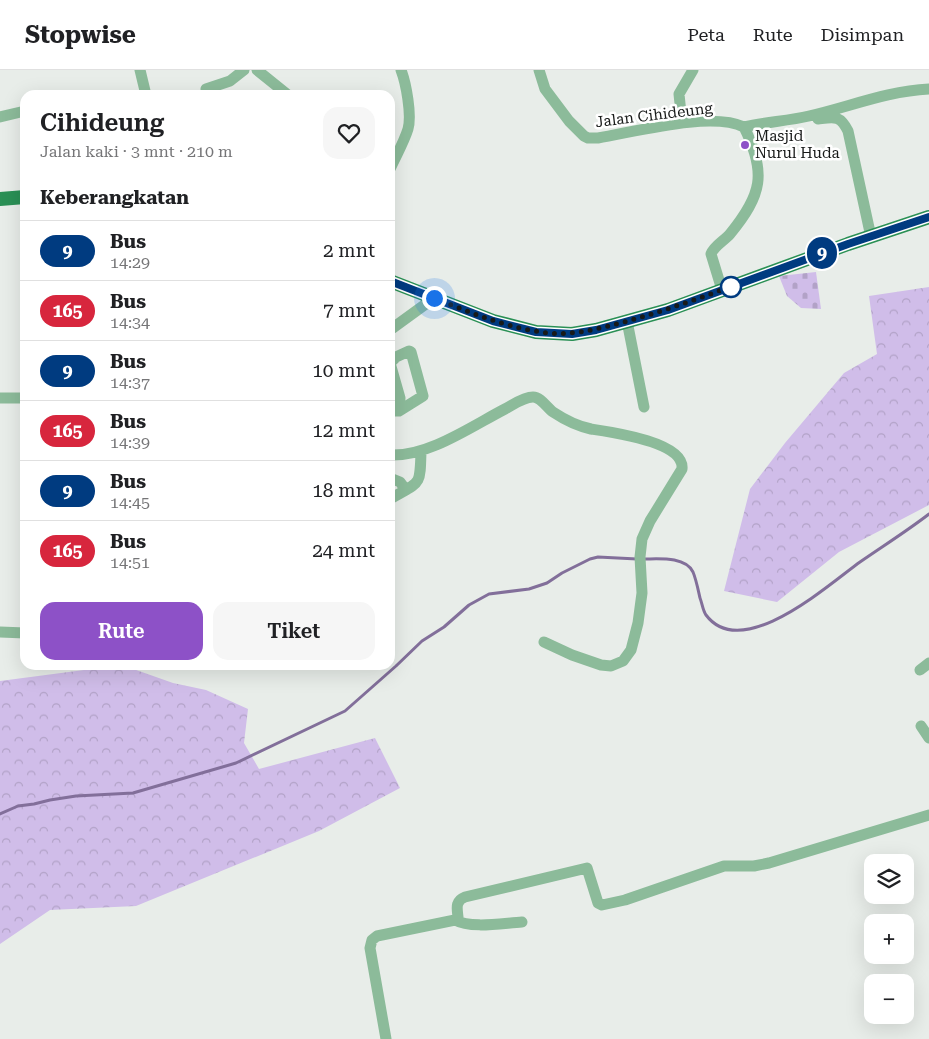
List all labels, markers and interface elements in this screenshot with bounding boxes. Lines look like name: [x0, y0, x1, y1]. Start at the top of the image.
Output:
text: Stopwise: [25, 21, 136, 49]
text: Peta: [687, 24, 725, 45]
text: Rute: [753, 24, 793, 45]
text: Disimpan: [821, 24, 904, 45]
street label: Jalan Cihideung: [594, 99, 714, 131]
button: heart: [323, 107, 375, 159]
text: Cihideung: [40, 109, 164, 137]
place label: Masjid Nurul Huda: [755, 127, 840, 162]
marker: Masjid Nurul Huda: [739, 139, 751, 151]
text: Jalan kaki · 3 mnt · 210 m: [40, 142, 233, 161]
text: Keberangkatan: [40, 186, 189, 209]
text: Bus: [110, 230, 146, 253]
line badge: 9: [806, 237, 838, 269]
text: 2 mnt: [323, 239, 375, 262]
text: 9: [62, 240, 73, 261]
text: 9: [817, 242, 827, 263]
text: 14:29: [110, 253, 150, 272]
unlabelled marker: [720, 276, 742, 298]
your location: [422, 286, 447, 311]
text: Bus: [110, 290, 146, 313]
text: 7 mnt: [323, 299, 375, 322]
text: 165: [52, 300, 83, 321]
text: 14:34: [110, 313, 150, 332]
text: Bus: [110, 350, 146, 373]
text: 10 mnt: [312, 359, 375, 382]
text: 9: [62, 360, 73, 381]
text: 14:37: [110, 373, 150, 392]
text: Bus: [110, 410, 146, 433]
text: 12 mnt: [312, 419, 375, 442]
text: 165: [52, 420, 83, 441]
text: 14:39: [110, 433, 150, 452]
text: Bus: [110, 470, 146, 493]
text: 18 mnt: [312, 479, 375, 502]
text: 9: [62, 480, 73, 501]
text: 14:45: [110, 493, 150, 512]
text: Bus: [110, 530, 146, 553]
text: 24 mnt: [312, 539, 375, 562]
text: 165: [52, 540, 83, 561]
text: 14:51: [110, 553, 150, 572]
button: Rute: [40, 602, 203, 660]
button: Tiket: [213, 602, 375, 660]
map controls: [864, 854, 914, 1024]
button: layers: [864, 854, 914, 904]
button: +: [864, 914, 914, 964]
button: −: [864, 974, 914, 1024]

